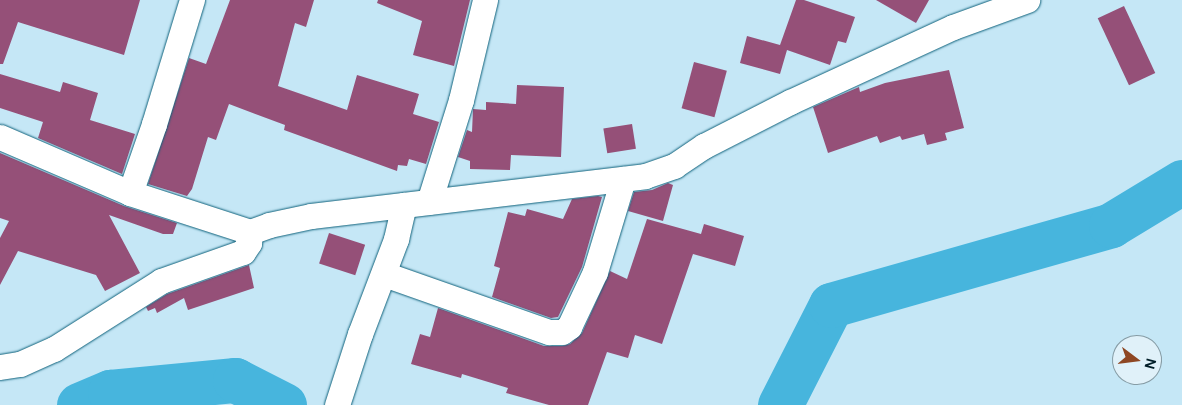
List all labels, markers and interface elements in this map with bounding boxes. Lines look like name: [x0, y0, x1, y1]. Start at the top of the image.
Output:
north arrow: [1112, 335, 1162, 385]
text: N: [1141, 356, 1161, 371]

